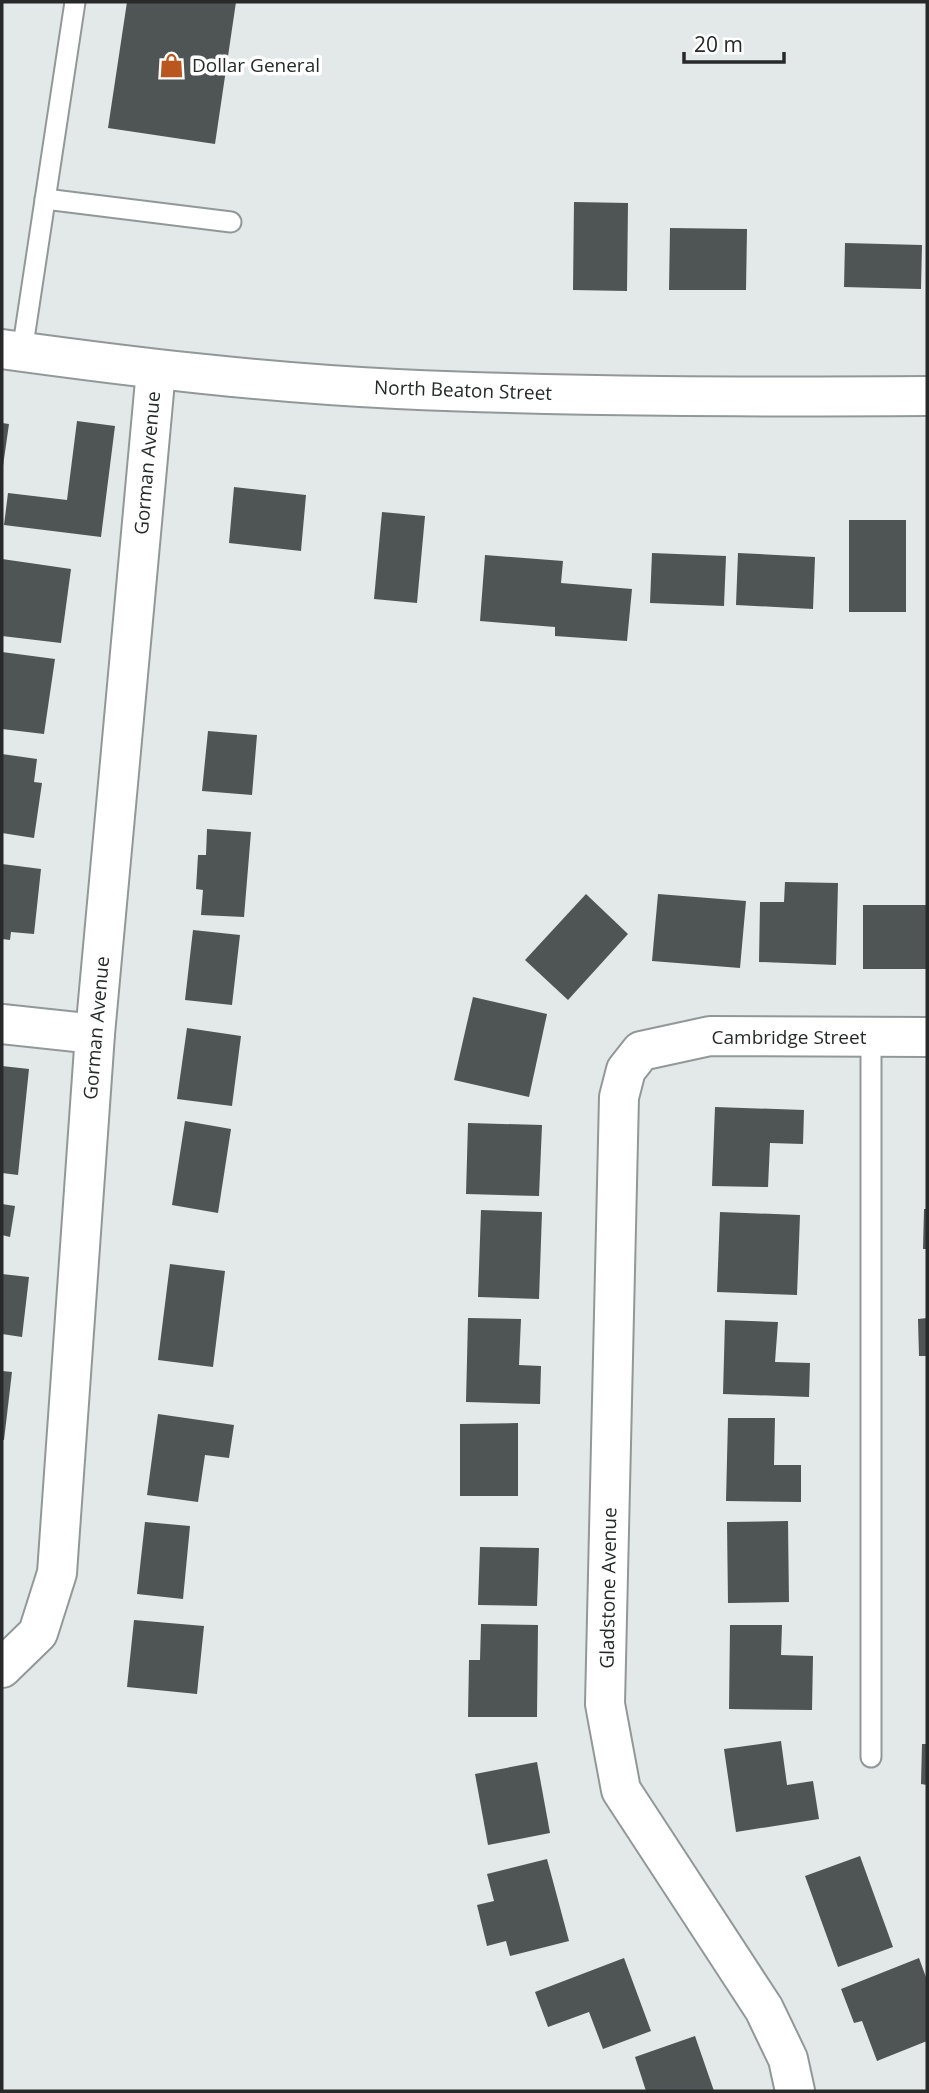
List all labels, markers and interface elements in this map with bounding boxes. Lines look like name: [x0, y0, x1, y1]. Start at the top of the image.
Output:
scale bar: [684, 21, 784, 65]
text: 20 m: [694, 30, 743, 58]
shop icon: Dollar General: [158, 51, 186, 79]
place label: Dollar General: [192, 52, 320, 78]
street label: North Beaton Street: [373, 374, 553, 406]
street label: Gorman Avenue: [128, 390, 166, 536]
street label: Gorman Avenue: [77, 955, 115, 1101]
street label: Cambridge Street: [712, 1024, 867, 1050]
street label: Gladstone Avenue: [594, 1507, 622, 1669]

